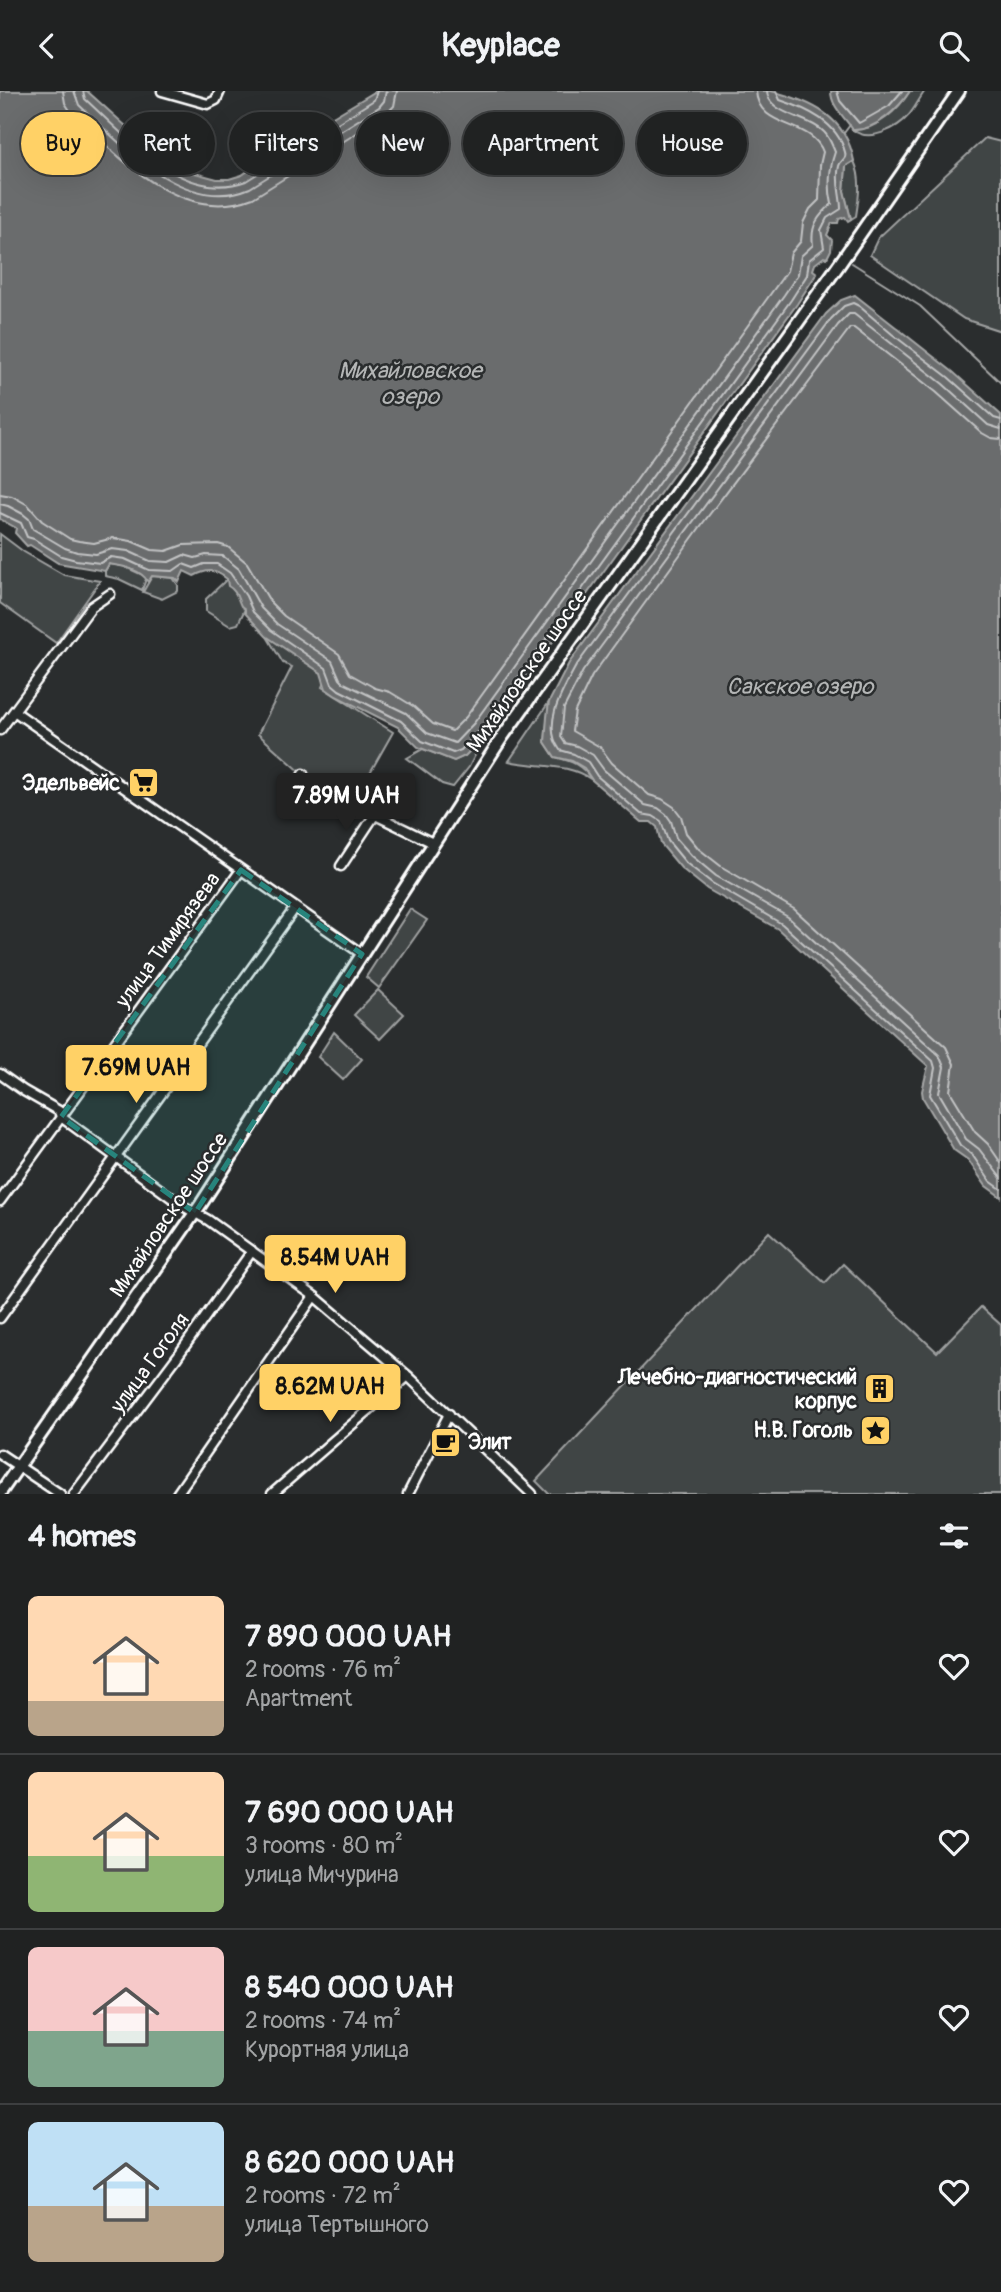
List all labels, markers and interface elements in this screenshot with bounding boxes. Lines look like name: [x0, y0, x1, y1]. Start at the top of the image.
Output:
text: Keyplace: [441, 26, 560, 66]
icon: back: [28, 27, 66, 65]
icon: search: [935, 27, 973, 65]
chip: Buy: [21, 112, 105, 175]
chip: Rent: [119, 112, 215, 175]
chip: Filters: [229, 112, 342, 175]
chip: New: [356, 112, 449, 175]
chip: Apartment: [463, 112, 623, 175]
chip: House: [637, 112, 747, 175]
water label: Михайловское озеро: [338, 356, 484, 411]
street label: Михайловское шоссе: [461, 584, 594, 758]
water label: Сакское озеро: [727, 672, 875, 701]
supermarket icon: Эдельвейс: [126, 766, 160, 800]
place label: Эдельвейс: [22, 770, 120, 797]
pin: 7.89M UAH: [266, 773, 426, 833]
text: 7.89M UAH: [293, 781, 399, 810]
street label: улица Тимирязева: [109, 867, 226, 1014]
pin: 7.69M UAH: [56, 1045, 216, 1105]
text: 7.69M UAH: [82, 1053, 190, 1082]
street label: Михайловское шоссе: [104, 1127, 235, 1303]
pin: 8.54M UAH: [255, 1235, 415, 1295]
text: 8.54M UAH: [281, 1243, 389, 1272]
street label: улица Гоголя: [104, 1308, 195, 1419]
place label: Лечебно-диагностический корпус: [617, 1364, 857, 1415]
pin: 8.62M UAH: [250, 1365, 410, 1424]
text: 8.62M UAH: [275, 1372, 385, 1401]
building icon: Лечебно-диагностический корпус: [863, 1372, 897, 1406]
place icon: Н.В. Гоголь: [859, 1413, 893, 1447]
place label: Н.В. Гоголь: [754, 1417, 853, 1444]
cafe icon: Элит: [428, 1425, 462, 1459]
place label: Элит: [468, 1429, 512, 1456]
icon: filters: [935, 1517, 973, 1555]
text: 4 homes: [28, 1518, 136, 1555]
text: 7 890 000 UAH: [245, 1618, 451, 1655]
icon: home: [84, 1624, 168, 1708]
icon: heart: [935, 1647, 973, 1685]
text: 2 rooms · 76 m²: [245, 1655, 401, 1684]
text: Apartment: [245, 1684, 352, 1713]
text: 7 690 000 UAH: [245, 1794, 454, 1831]
icon: home: [84, 1800, 168, 1884]
icon: heart: [935, 1823, 973, 1861]
text: 3 rooms · 80 m²: [245, 1831, 403, 1860]
text: улица Мичурина: [245, 1860, 399, 1889]
text: 8 540 000 UAH: [245, 1969, 454, 2006]
icon: home: [84, 1975, 168, 2059]
icon: heart: [935, 1998, 973, 2036]
text: 2 rooms · 74 m²: [245, 2006, 401, 2035]
text: Курортная улица: [245, 2035, 409, 2064]
text: 8 620 000 UAH: [245, 2144, 454, 2181]
icon: home: [84, 2150, 168, 2234]
icon: heart: [935, 2173, 973, 2211]
text: 2 rooms · 72 m²: [245, 2181, 401, 2210]
text: улица Тертышного: [245, 2210, 429, 2239]

